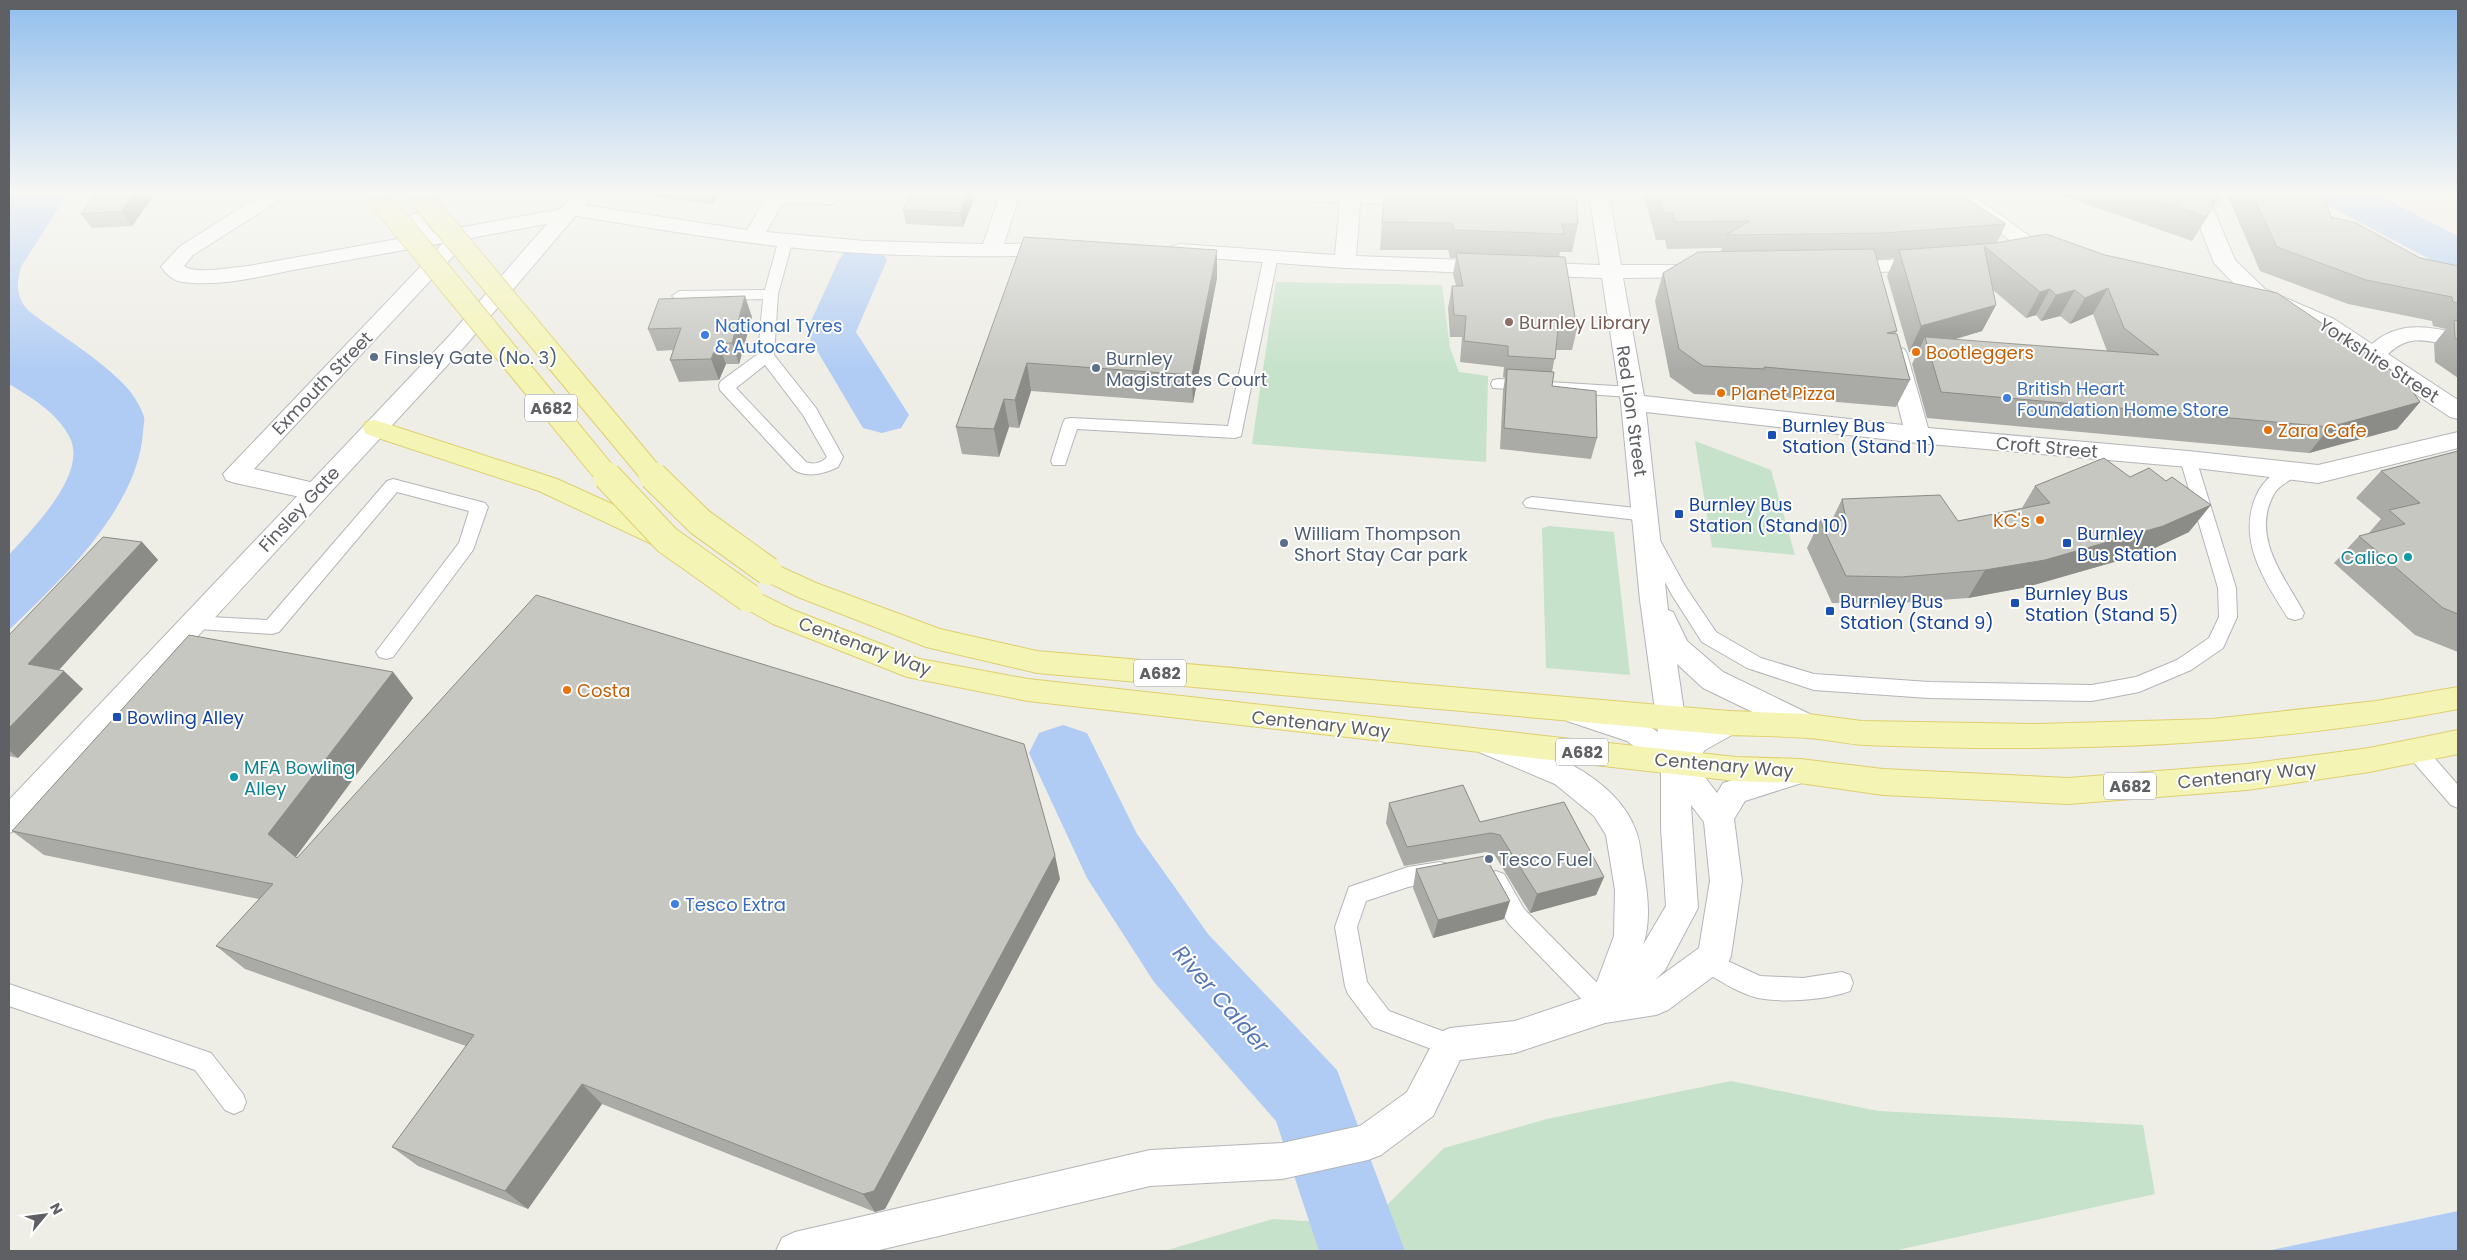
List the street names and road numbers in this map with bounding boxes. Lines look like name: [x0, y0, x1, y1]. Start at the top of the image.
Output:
street label: Yorkshire Street: [2314, 312, 2444, 408]
street label: Exmouth Street: [266, 326, 378, 440]
street label: Red Lion Street: [1610, 344, 1654, 478]
road number: A682: [525, 394, 577, 422]
street label: Croft Street: [1995, 430, 2099, 464]
street label: Finsley Gate: [253, 461, 345, 557]
street label: Centenary Way: [795, 610, 935, 682]
road number: A682: [1134, 660, 1186, 686]
street label: Centenary Way: [1250, 704, 1392, 744]
road number: A682: [1556, 739, 1608, 766]
street label: Centenary Way: [1653, 746, 1795, 784]
street label: Centenary Way: [2176, 755, 2318, 795]
road number: A682: [2104, 772, 2156, 799]

